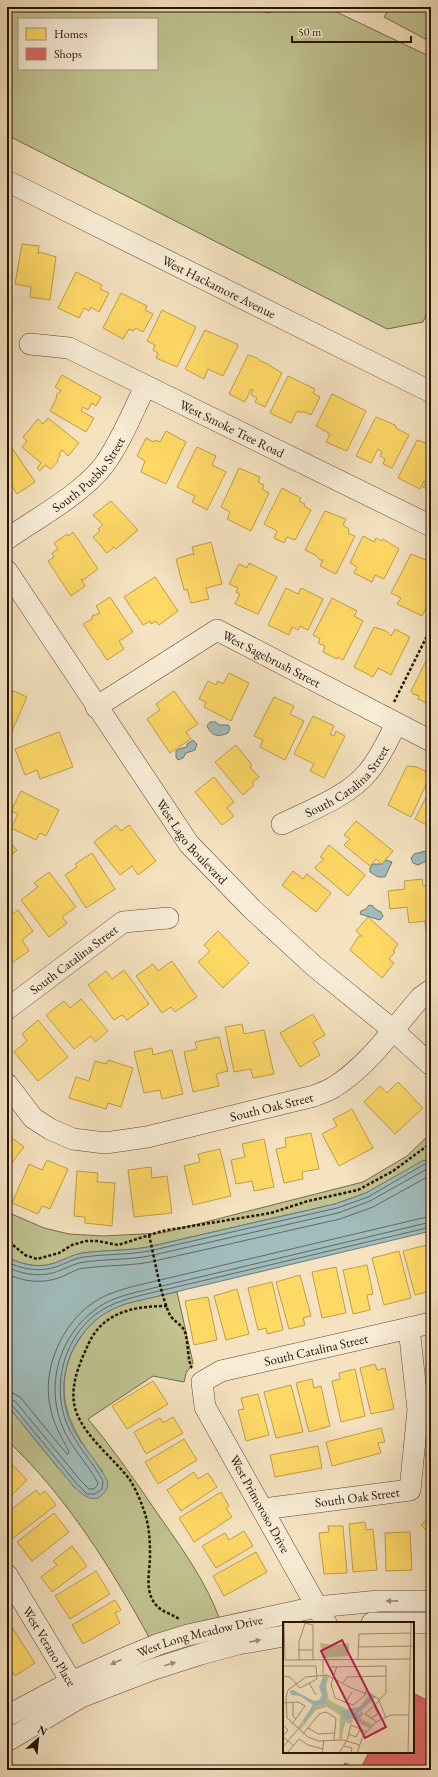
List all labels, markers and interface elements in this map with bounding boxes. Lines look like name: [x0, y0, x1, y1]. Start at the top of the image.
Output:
legend: [18, 18, 158, 70]
scale bar: [292, 18, 411, 44]
text: 50 m: [298, 24, 322, 40]
text: Homes: [54, 26, 88, 42]
text: Shops: [54, 46, 82, 62]
street label: West Hackamore Avenue: [160, 251, 279, 322]
street label: West Smoke Tree Road: [177, 395, 288, 461]
street label: South Pueblo Street: [48, 434, 128, 516]
street label: West Sagebrush Street: [220, 626, 324, 691]
street label: South Catalina Street: [302, 742, 392, 821]
street label: West Lago Boulevard: [153, 796, 232, 888]
street label: South Catalina Street: [26, 921, 121, 998]
street label: South Oak Street: [228, 1088, 315, 1125]
street label: South Catalina Street: [262, 1329, 369, 1369]
street label: West Primoroso Drive: [226, 1452, 294, 1556]
street label: South Oak Street: [314, 1483, 401, 1511]
one-way arrow: [385, 1598, 398, 1604]
street label: West Verano Place: [19, 1603, 80, 1689]
street label: West Long Meadow Drive: [134, 1610, 264, 1661]
inset map: [283, 1622, 414, 1753]
one-way arrow: [249, 1638, 261, 1644]
one-way arrow: [111, 1659, 122, 1665]
one-way arrow: [164, 1661, 176, 1667]
north arrow: [18, 1719, 58, 1759]
text: N: [35, 1722, 50, 1738]

